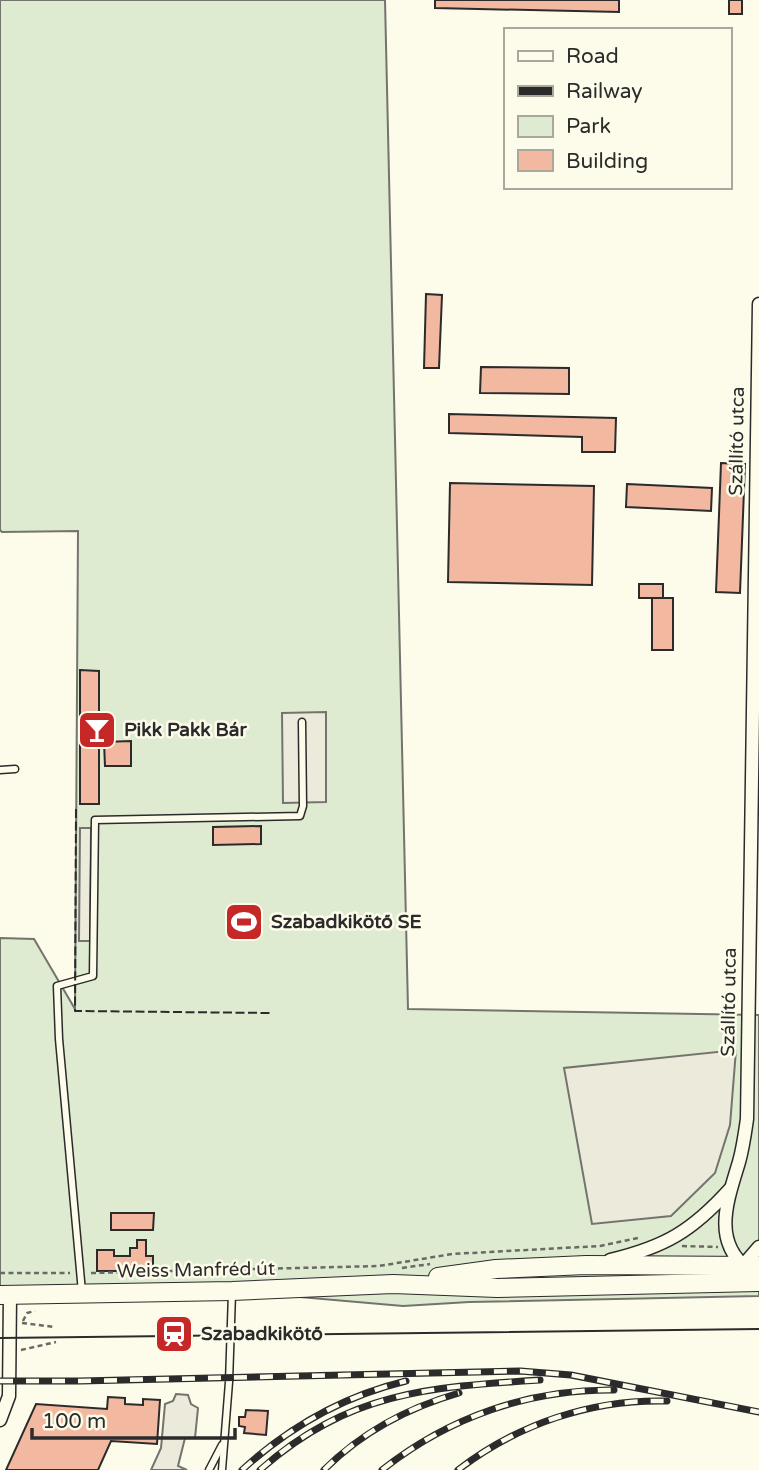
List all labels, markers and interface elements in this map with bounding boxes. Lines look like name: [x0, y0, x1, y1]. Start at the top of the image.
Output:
legend: [504, 28, 731, 189]
text: Road: [566, 44, 619, 69]
text: Railway: [566, 79, 643, 104]
text: Park: [566, 114, 611, 139]
text: Building: [566, 149, 648, 174]
street label: Szállító utca: [725, 386, 749, 496]
bar icon: Pikk Pakk Bár: [76, 709, 118, 751]
place label: Pikk Pakk Bár: [124, 719, 247, 741]
sports icon: Szabadkikötő SE: [223, 901, 265, 943]
place label: Szabadkikötő SE: [271, 911, 422, 933]
street label: Szállító utca: [717, 947, 741, 1057]
street label: Weiss Manfréd út: [117, 1258, 275, 1282]
station icon: Szabadkikötő: [153, 1313, 195, 1355]
place label: Szabadkikötő: [201, 1323, 323, 1345]
scale bar: [32, 1396, 234, 1440]
text: 100 m: [42, 1409, 106, 1434]

